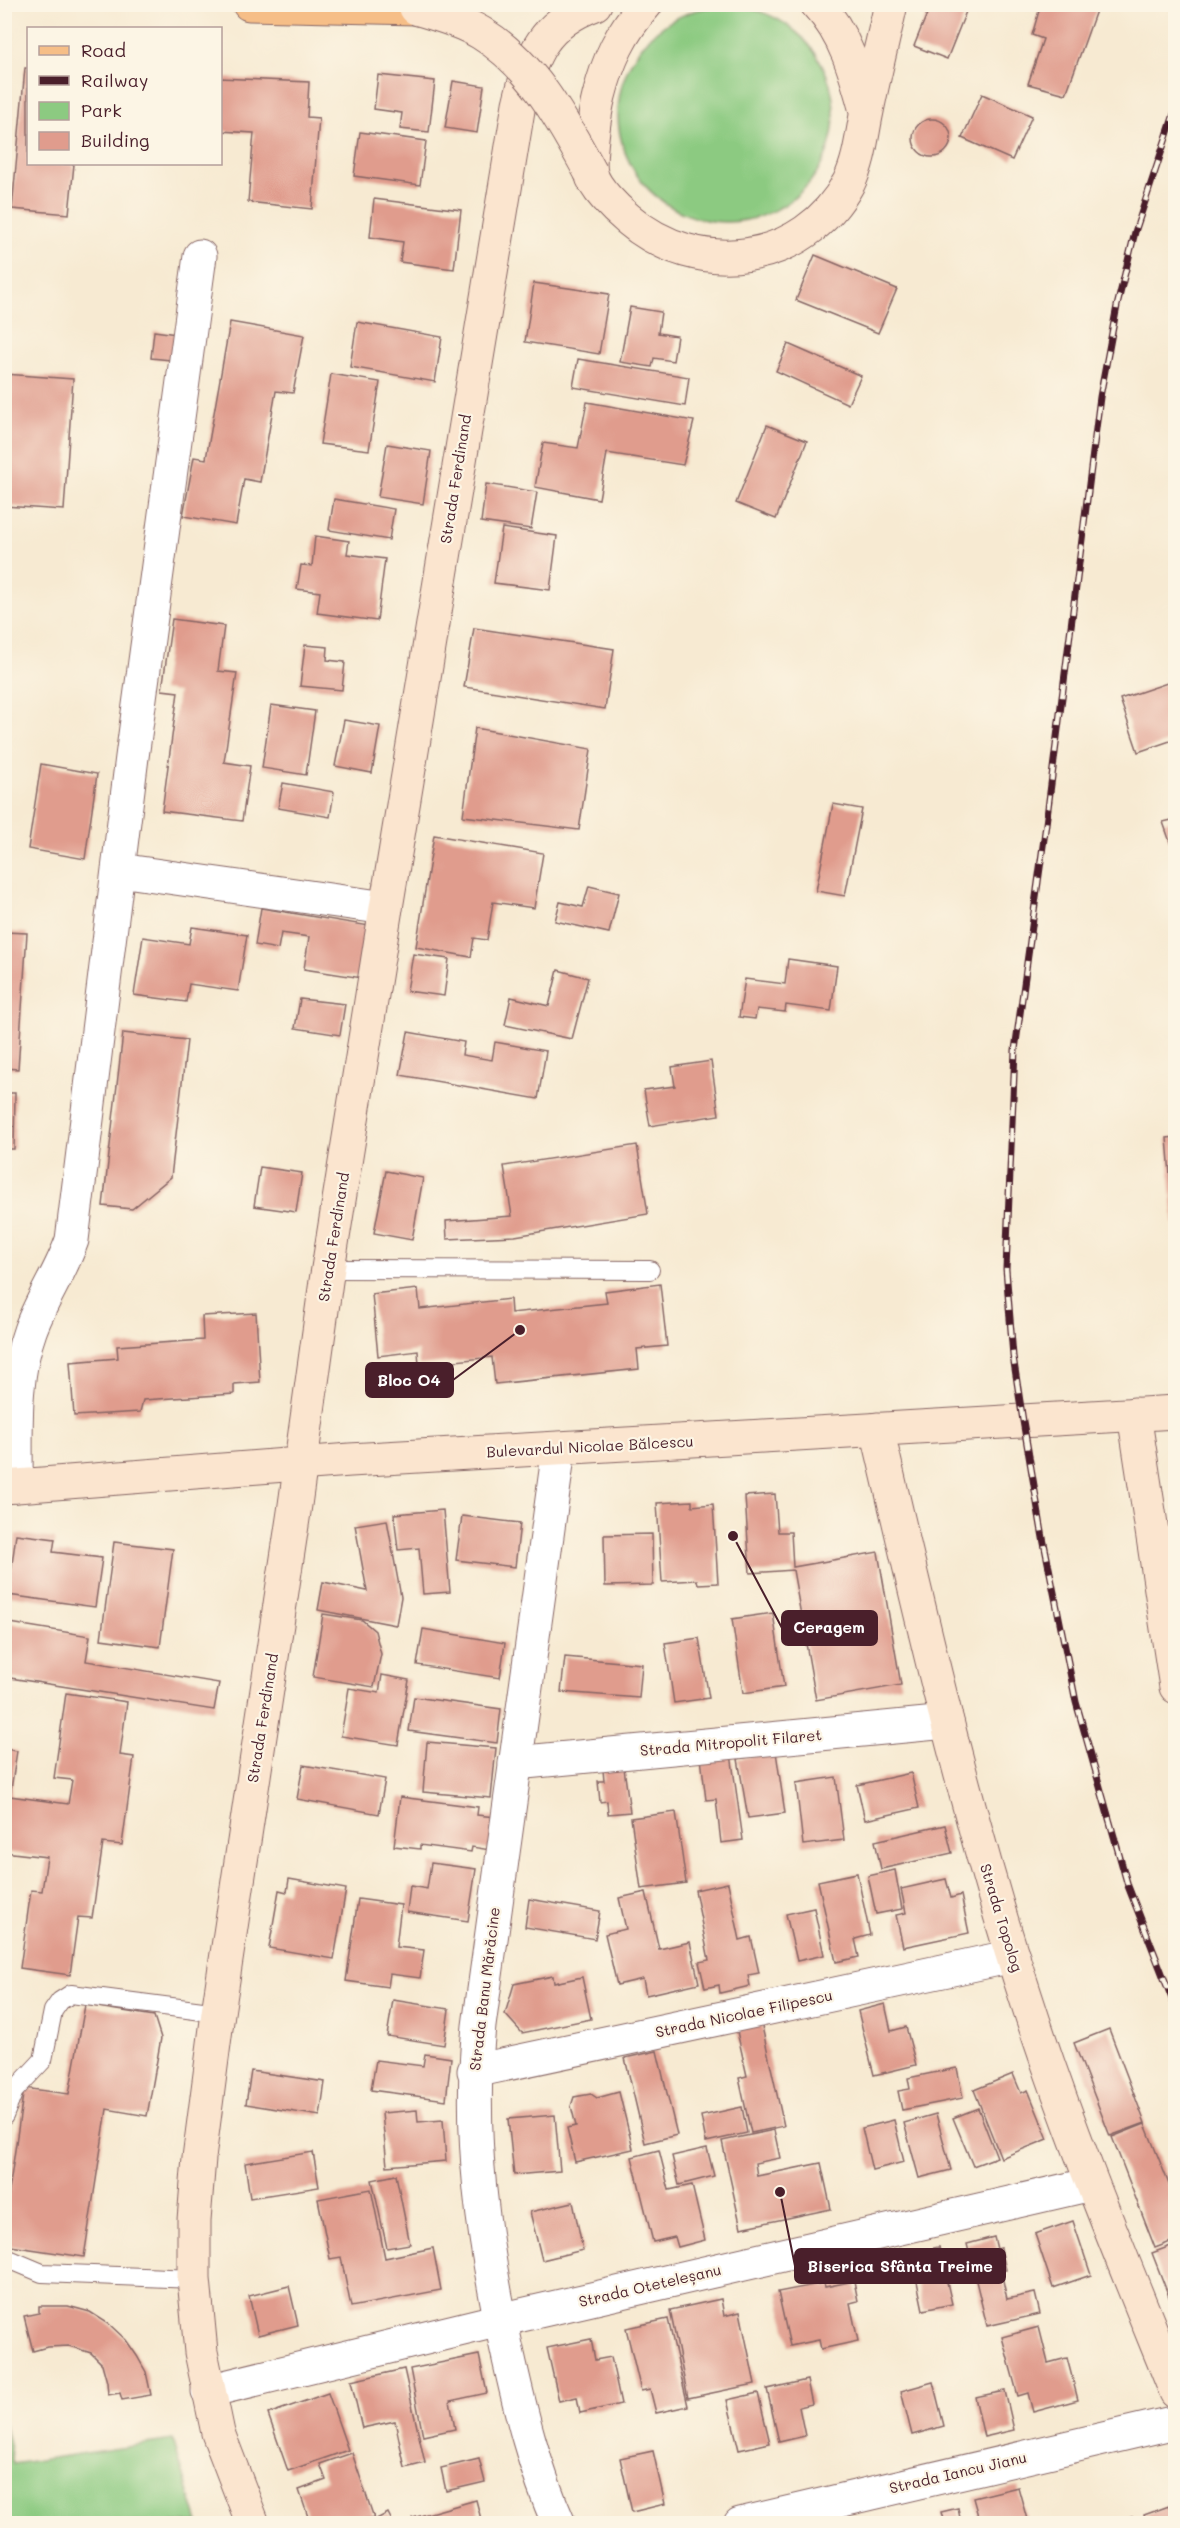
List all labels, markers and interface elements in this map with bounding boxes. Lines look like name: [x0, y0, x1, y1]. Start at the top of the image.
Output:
legend: [27, 27, 222, 165]
text: Road: [81, 38, 126, 62]
text: Railway: [81, 68, 148, 92]
text: Park: [81, 98, 122, 122]
text: Building: [81, 128, 149, 152]
street label: Strada Ferdinand: [435, 413, 475, 545]
street label: Strada Ferdinand: [313, 1171, 353, 1303]
callout: Bloc O4: [366, 1363, 453, 1397]
text: Bloc O4: [377, 1369, 441, 1390]
street label: Bulevardul Nicolae Bălcescu: [486, 1431, 694, 1461]
callout: Ceragem: [782, 1611, 877, 1645]
text: Ceragem: [793, 1616, 865, 1637]
street label: Strada Ferdinand: [242, 1652, 282, 1784]
street label: Strada Mitropolit Filaret: [639, 1724, 823, 1760]
street label: Strada Topolog: [976, 1861, 1028, 1975]
street label: Strada Banu Mărăcine: [464, 1906, 504, 2072]
street label: Strada Nicolae Filipescu: [654, 1984, 834, 2042]
callout: Biserica Sfânta Treime: [795, 2249, 1005, 2283]
text: Biserica Sfânta Treime: [807, 2255, 993, 2276]
street label: Strada Oteteleșanu: [577, 2259, 723, 2312]
street label: Strada Iancu Jianu: [887, 2447, 1028, 2498]

